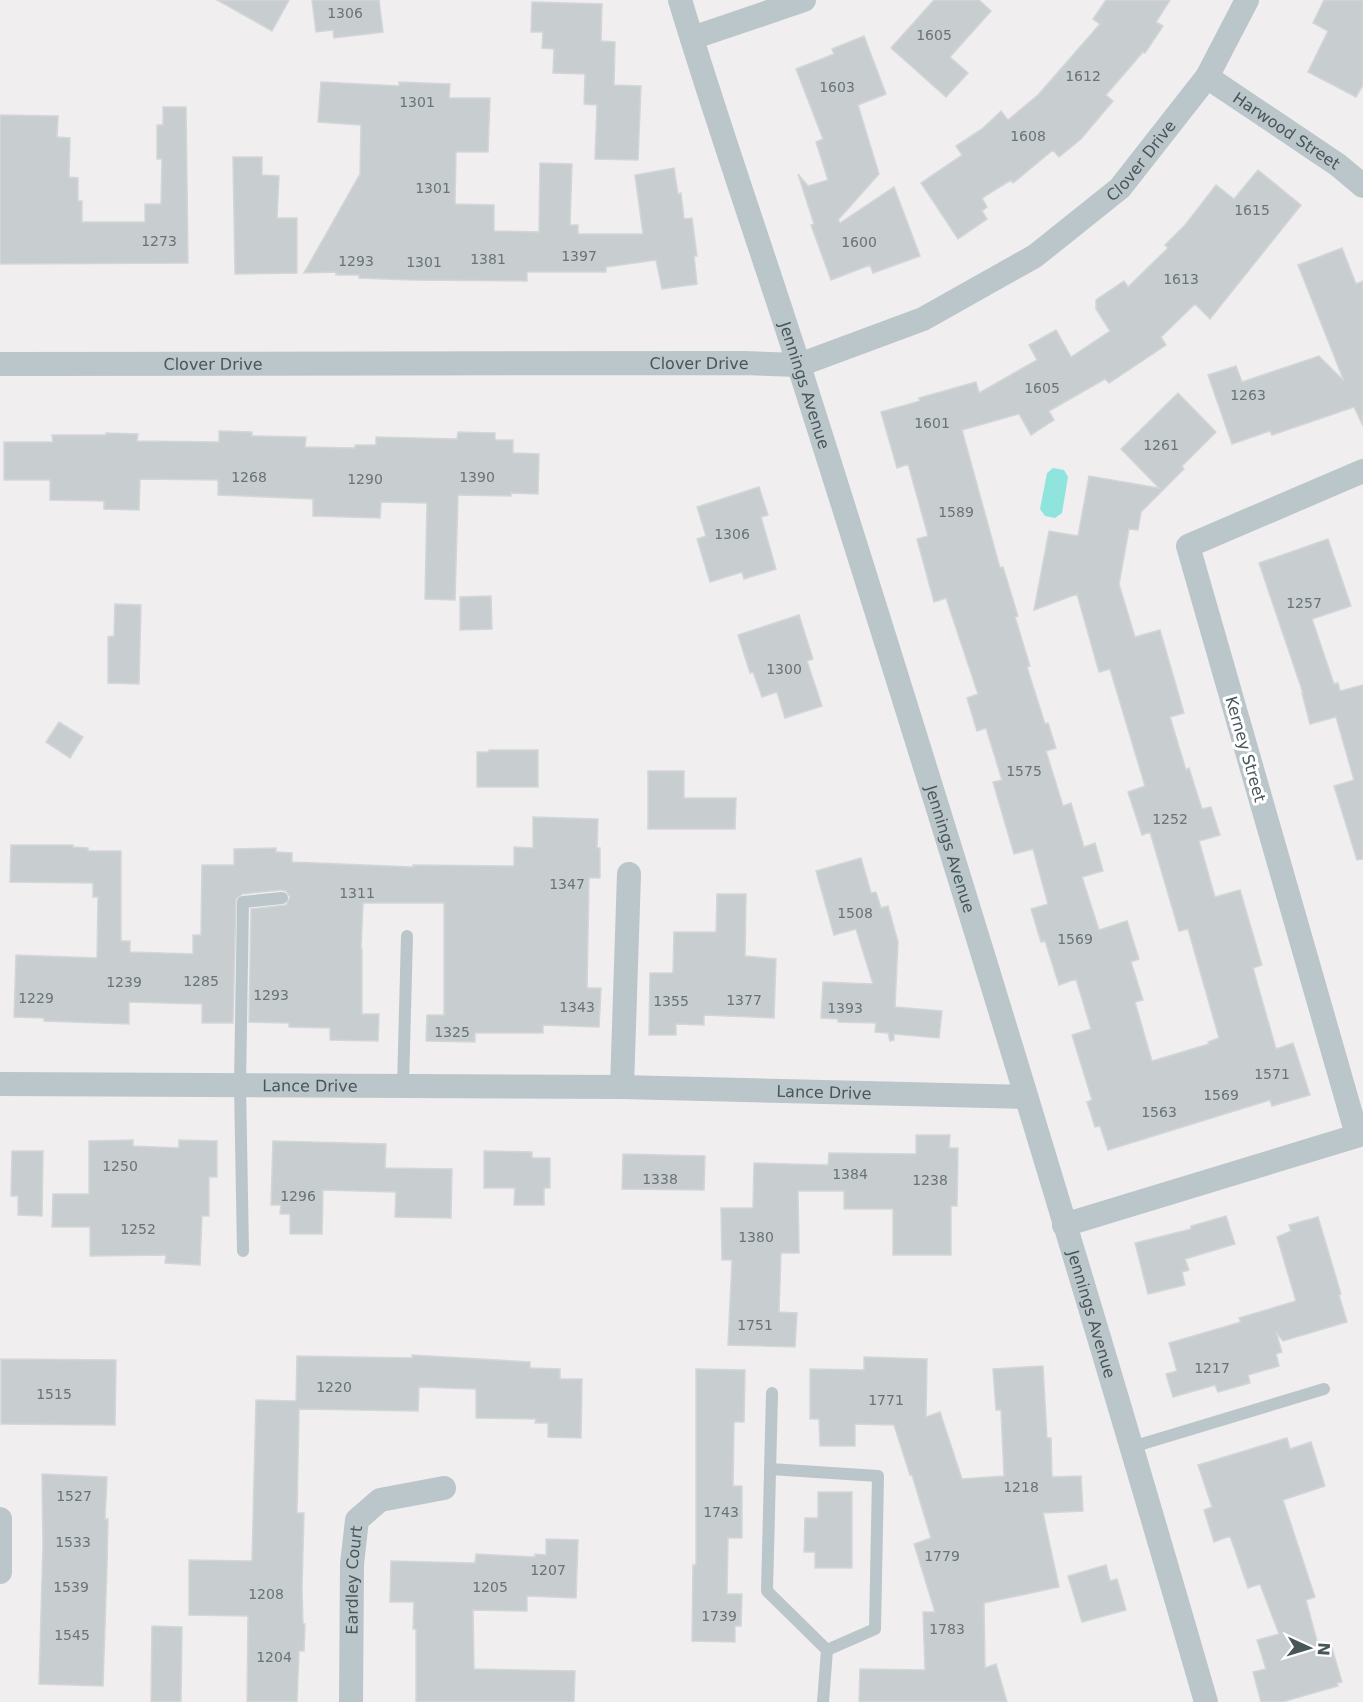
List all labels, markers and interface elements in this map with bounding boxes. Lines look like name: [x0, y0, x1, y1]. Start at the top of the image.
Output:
house number: 1306: [327, 5, 363, 21]
house number: 1605: [916, 27, 952, 43]
house number: 1612: [1065, 68, 1101, 84]
house number: 1603: [819, 79, 855, 95]
street label: Harwood Street: [1229, 88, 1344, 174]
house number: 1301: [399, 94, 435, 110]
street label: Clover Drive: [1103, 116, 1180, 205]
house number: 1608: [1010, 128, 1046, 144]
house number: 1301: [415, 180, 451, 196]
house number: 1615: [1234, 202, 1270, 218]
house number: 1273: [141, 233, 177, 249]
house number: 1600: [841, 234, 877, 250]
house number: 1397: [561, 248, 597, 264]
house number: 1381: [470, 251, 506, 267]
house number: 1293: [338, 253, 374, 269]
house number: 1301: [406, 254, 442, 270]
house number: 1613: [1163, 271, 1199, 287]
street label: Jennings Avenue: [775, 318, 834, 451]
street label: Clover Drive: [649, 354, 749, 373]
street label: Clover Drive: [163, 355, 263, 374]
house number: 1605: [1024, 380, 1060, 396]
house number: 1263: [1230, 387, 1266, 403]
house number: 1601: [914, 415, 950, 431]
house number: 1261: [1143, 437, 1179, 453]
house number: 1268: [231, 469, 267, 485]
house number: 1390: [459, 469, 495, 485]
house number: 1290: [347, 471, 383, 487]
house number: 1589: [938, 504, 974, 520]
house number: 1306: [714, 526, 750, 542]
house number: 1257: [1286, 595, 1322, 611]
house number: 1300: [766, 661, 802, 677]
street label: Kerney Street: [1221, 694, 1270, 804]
house number: 1575: [1006, 763, 1042, 779]
street label: Jennings Avenue: [921, 782, 979, 915]
house number: 1252: [1152, 811, 1188, 827]
house number: 1347: [549, 876, 585, 892]
house number: 1311: [339, 885, 375, 901]
house number: 1508: [837, 905, 873, 921]
house number: 1569: [1057, 931, 1093, 947]
house number: 1285: [183, 973, 219, 989]
house number: 1239: [106, 974, 142, 990]
house number: 1293: [253, 987, 289, 1003]
house number: 1229: [18, 990, 54, 1006]
house number: 1377: [726, 992, 762, 1008]
house number: 1355: [653, 993, 689, 1009]
house number: 1343: [559, 999, 595, 1015]
house number: 1393: [827, 1000, 863, 1016]
house number: 1325: [434, 1024, 470, 1040]
house number: 1571: [1254, 1066, 1290, 1082]
street label: Lance Drive: [262, 1076, 358, 1096]
street label: Lance Drive: [776, 1082, 872, 1103]
house number: 1569: [1203, 1087, 1239, 1103]
house number: 1563: [1141, 1104, 1177, 1120]
house number: 1250: [102, 1158, 138, 1174]
house number: 1384: [832, 1166, 868, 1182]
house number: 1338: [642, 1171, 678, 1187]
house number: 1238: [912, 1172, 948, 1188]
house number: 1296: [280, 1188, 316, 1204]
house number: 1252: [120, 1221, 156, 1237]
house number: 1380: [738, 1229, 774, 1245]
street label: Jennings Avenue: [1063, 1247, 1119, 1380]
house number: 1751: [737, 1317, 773, 1333]
house number: 1217: [1194, 1360, 1230, 1376]
house number: 1220: [316, 1379, 352, 1395]
house number: 1515: [36, 1386, 72, 1402]
house number: 1771: [868, 1392, 904, 1408]
house number: 1218: [1003, 1479, 1039, 1495]
house number: 1527: [56, 1488, 92, 1504]
house number: 1743: [703, 1504, 739, 1520]
street label: Eardley Court: [342, 1525, 366, 1635]
house number: 1533: [55, 1534, 91, 1550]
house number: 1779: [924, 1548, 960, 1564]
house number: 1207: [530, 1562, 566, 1578]
house number: 1539: [53, 1579, 89, 1595]
house number: 1205: [472, 1579, 508, 1595]
house number: 1208: [248, 1586, 284, 1602]
house number: 1739: [701, 1608, 737, 1624]
north arrow: [1279, 1618, 1339, 1678]
house number: 1783: [929, 1621, 965, 1637]
house number: 1545: [54, 1627, 90, 1643]
text: N: [1314, 1642, 1333, 1656]
house number: 1204: [256, 1649, 292, 1665]

